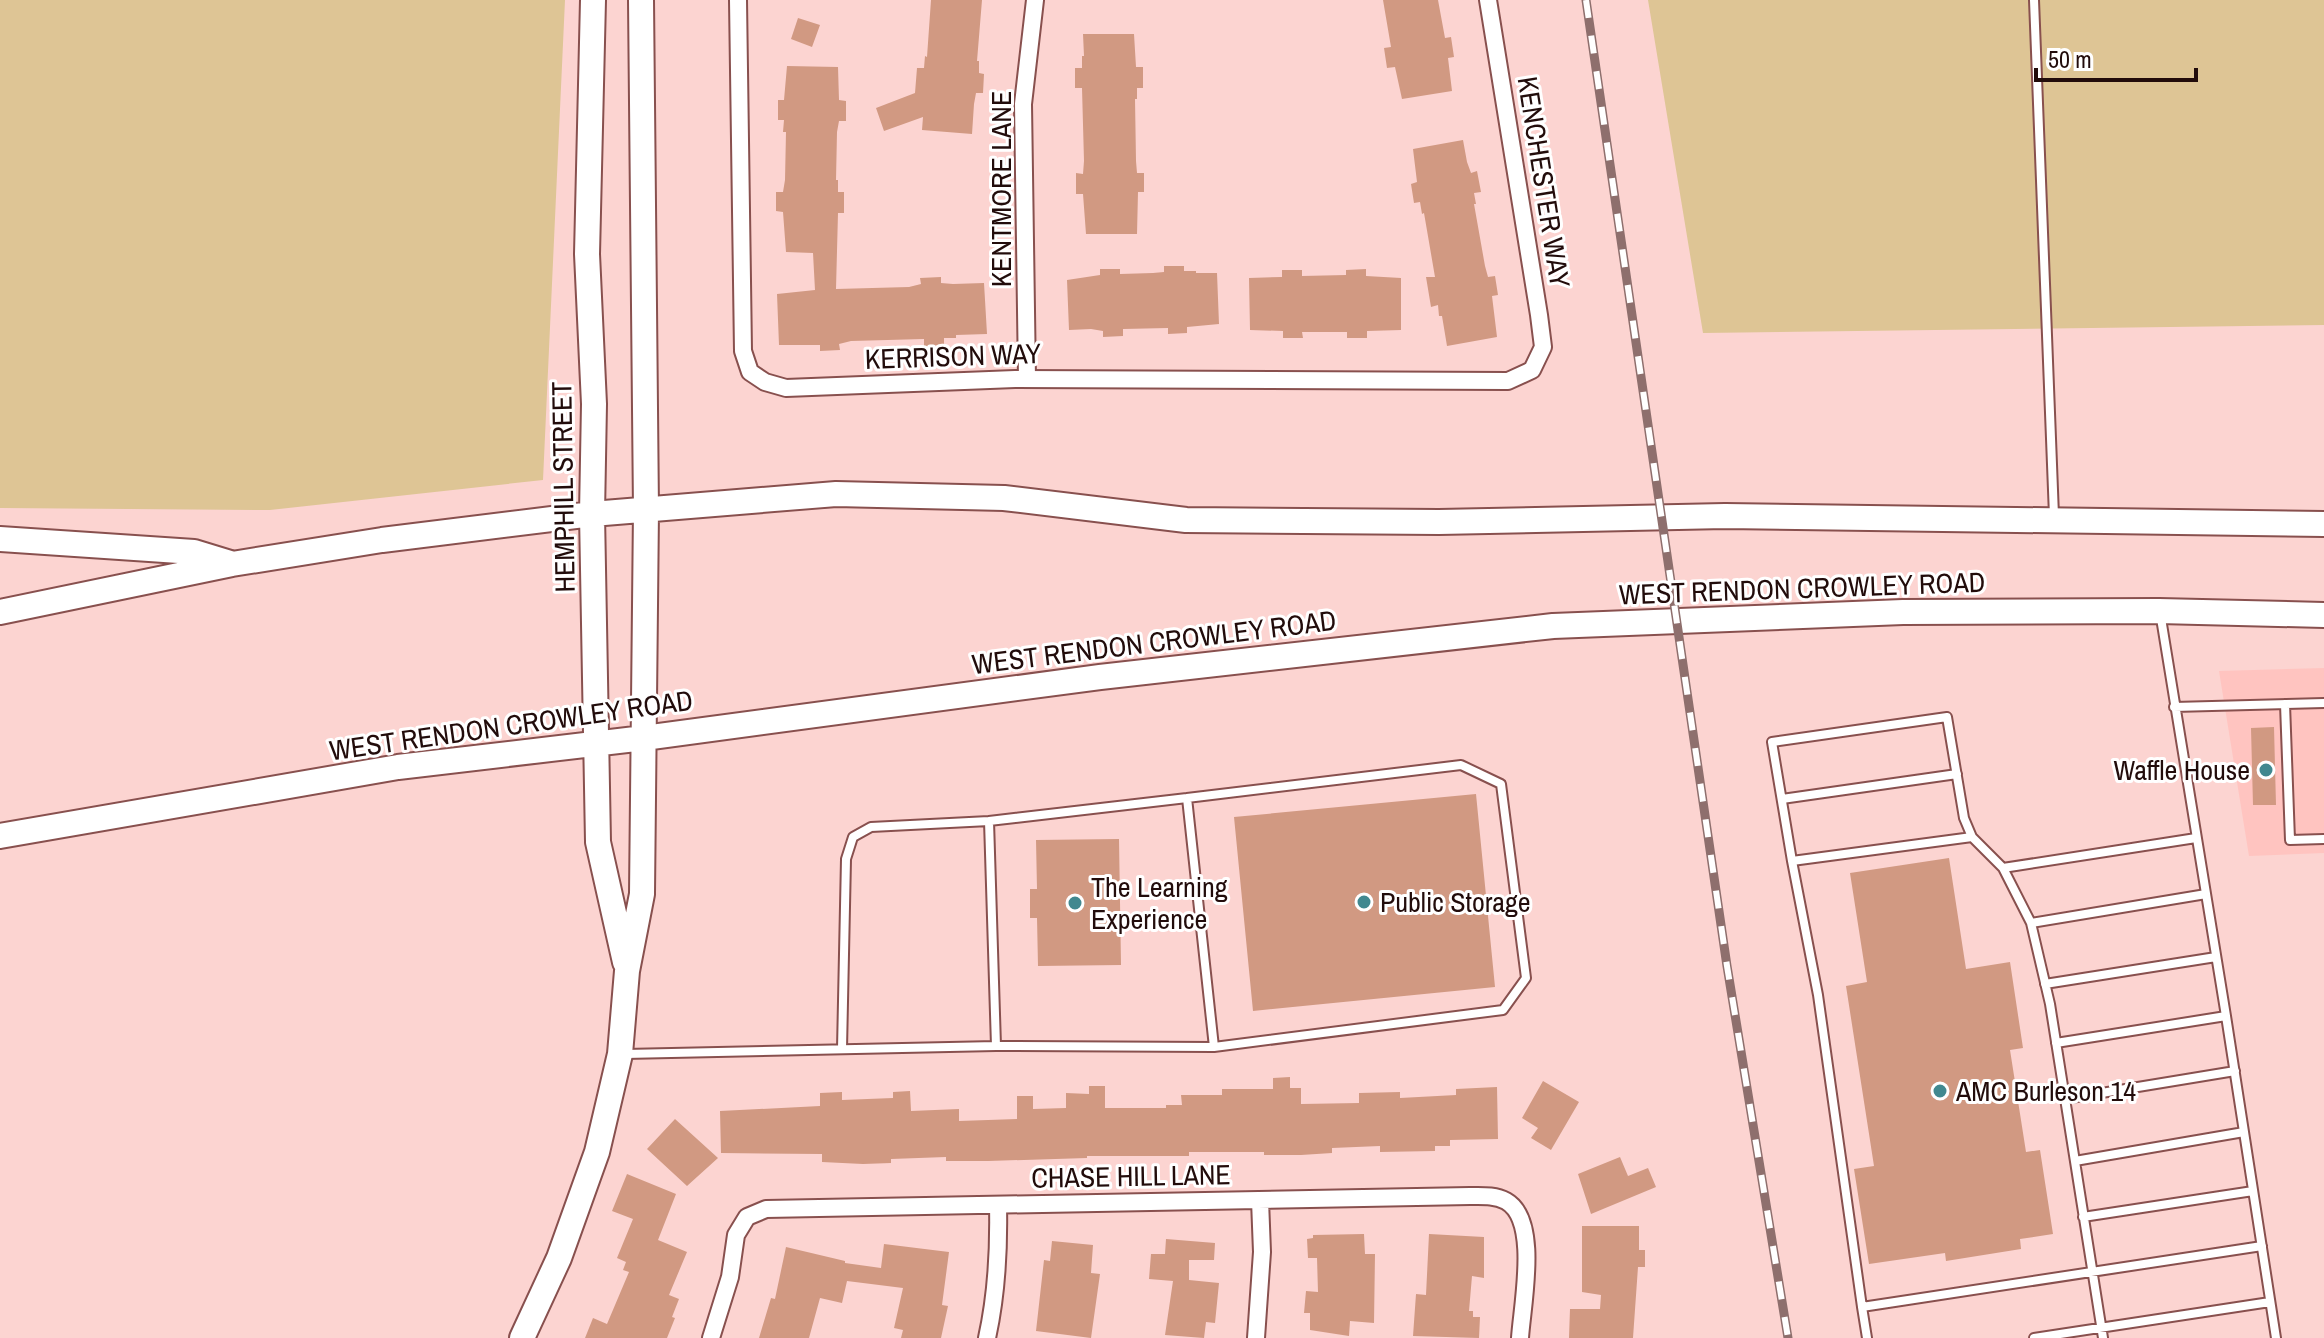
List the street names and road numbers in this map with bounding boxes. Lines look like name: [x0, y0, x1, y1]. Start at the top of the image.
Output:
street label: KENCHESTER WAY: [1509, 74, 1580, 291]
street label: KENTMORE LANE: [982, 91, 1020, 287]
street label: KERRISON WAY: [864, 334, 1042, 378]
street label: HEMPHILL STREET: [542, 381, 584, 593]
street label: WEST RENDON CROWLEY ROAD: [1618, 563, 1986, 613]
street label: WEST RENDON CROWLEY ROAD: [970, 601, 1338, 683]
street label: WEST RENDON CROWLEY ROAD: [327, 681, 695, 769]
street label: CHASE HILL LANE: [1031, 1155, 1231, 1197]

